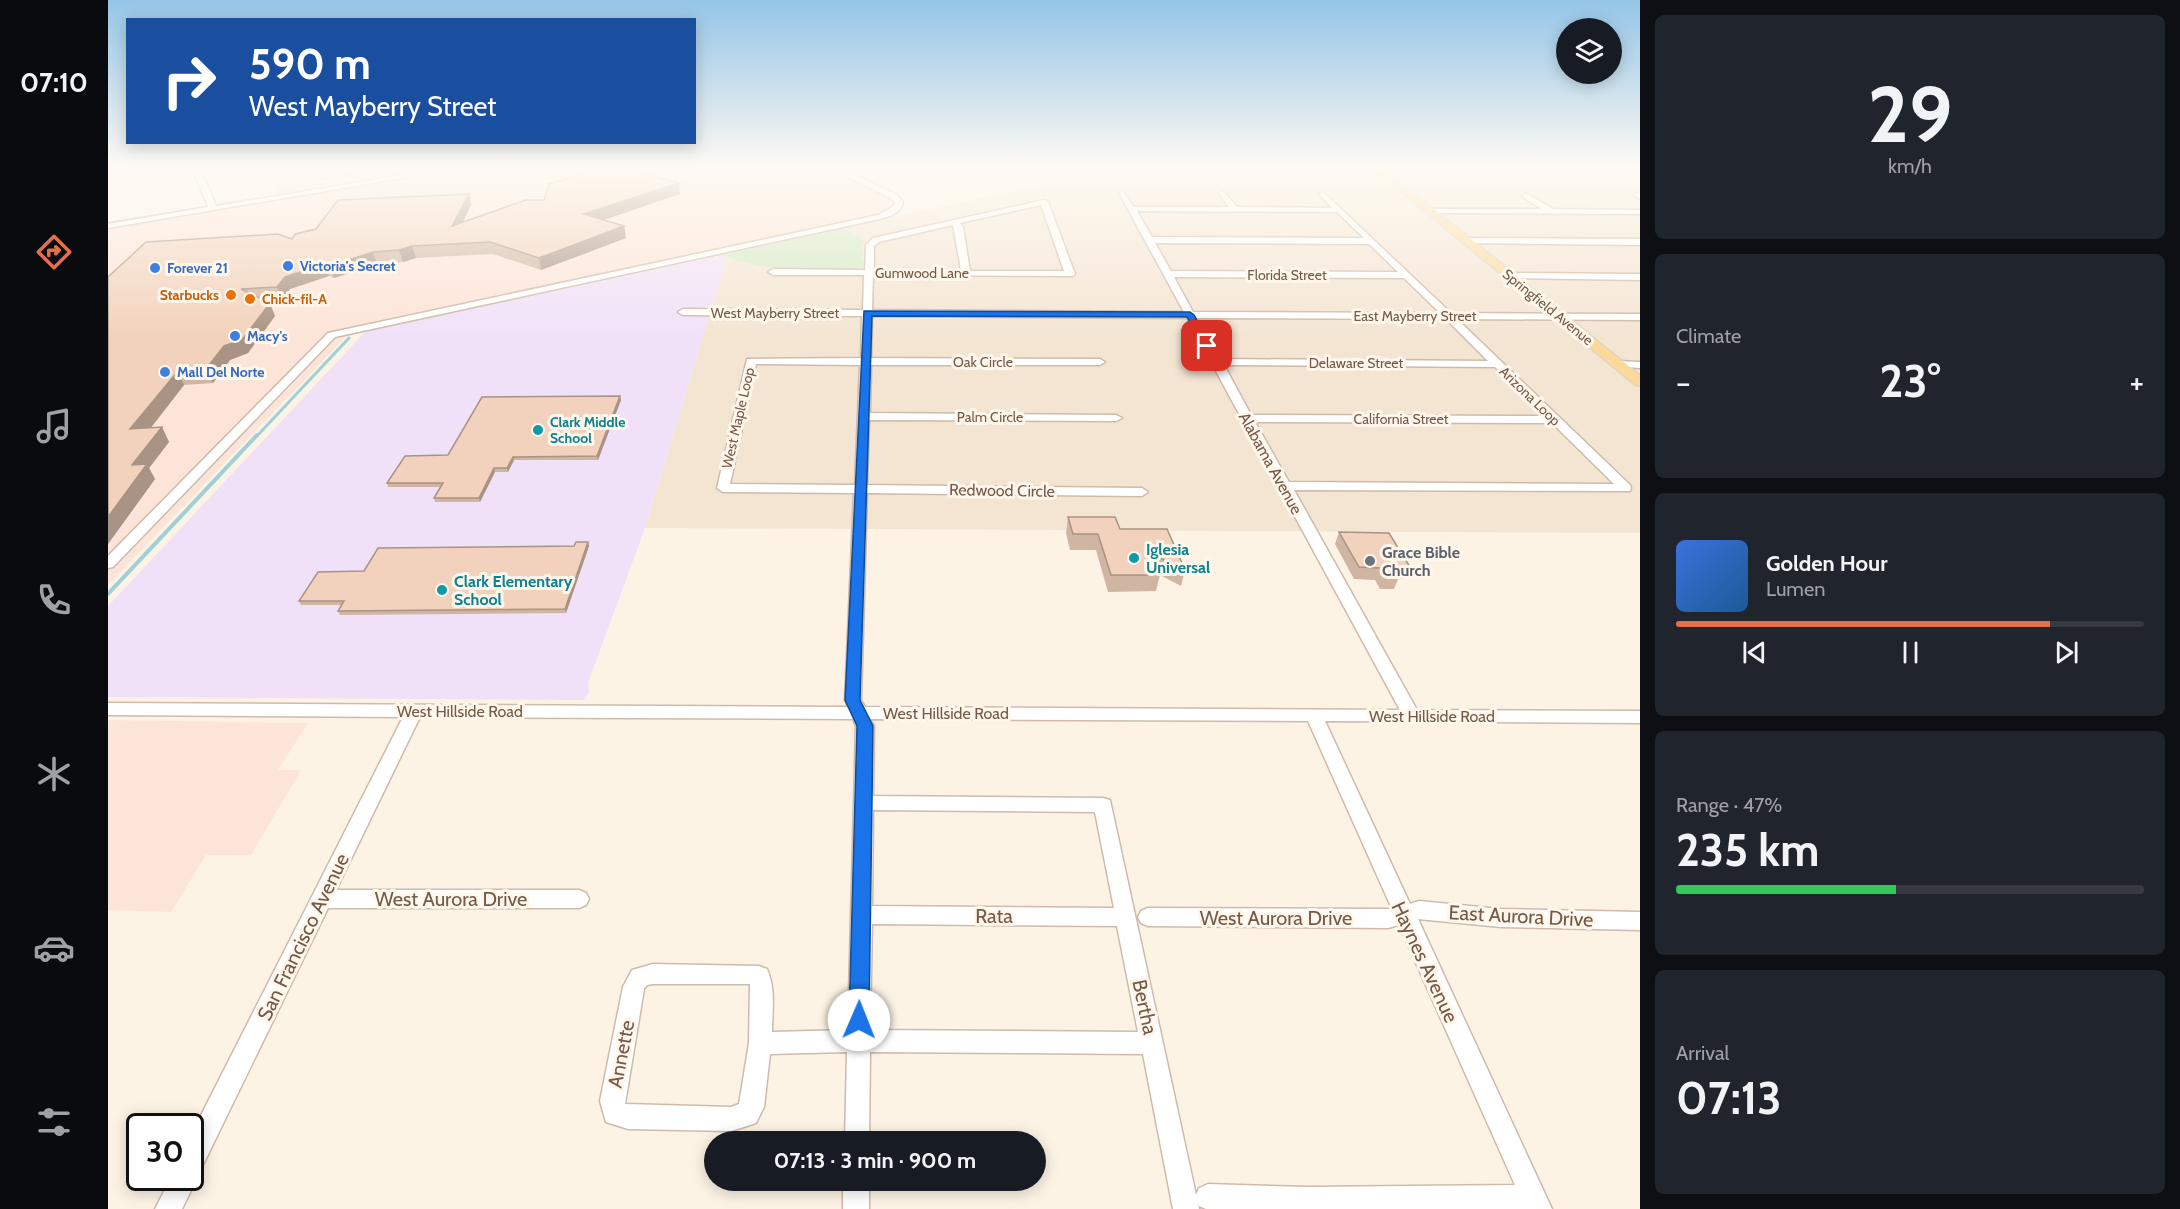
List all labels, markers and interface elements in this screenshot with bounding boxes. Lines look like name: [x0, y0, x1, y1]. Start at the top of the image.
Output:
map controls: [1556, 18, 1622, 84]
button: layers: [1556, 18, 1622, 84]
text: 590 m: [249, 38, 371, 90]
icon: right: [150, 42, 228, 120]
text: 07:10: [20, 66, 88, 99]
text: 29: [1867, 67, 1953, 162]
text: West Mayberry Street: [249, 90, 496, 123]
text: km/h: [1888, 154, 1932, 178]
icon: directions: [33, 231, 75, 273]
place label: Victoria's Secret: [300, 257, 396, 275]
place label: Forever 21: [167, 259, 228, 277]
marker: Victoria's Secret: [281, 259, 295, 273]
marker: Forever 21: [148, 261, 162, 275]
street label: Gumwood Lane: [875, 264, 969, 282]
street label: Springfield Avenue: [1499, 265, 1597, 349]
street label: Florida Street: [1247, 266, 1327, 284]
place label: Starbucks: [160, 286, 219, 304]
marker: Starbucks: [224, 288, 238, 302]
place label: Chick-fil-A: [262, 290, 327, 308]
marker: Chick-fil-A: [243, 292, 257, 306]
street label: West Mayberry Street: [711, 304, 839, 322]
street label: East Mayberry Street: [1354, 307, 1477, 325]
pin: [1181, 320, 1232, 371]
text: Climate: [1676, 324, 1741, 348]
place label: Macy's: [247, 327, 288, 345]
marker: Macy's: [228, 329, 242, 343]
icon: arrive: [1190, 329, 1223, 362]
street label: Oak Circle: [953, 353, 1013, 371]
street label: Delaware Street: [1309, 354, 1404, 372]
text: 23°: [1879, 354, 1941, 408]
street label: Arizona Loop: [1496, 362, 1564, 430]
text: −: [1676, 362, 1691, 402]
text: +: [2129, 362, 2144, 402]
place label: Mall Del Norte: [177, 363, 264, 381]
marker: Mall Del Norte: [158, 365, 172, 379]
street label: West Maple Loop: [718, 366, 758, 470]
icon: music: [33, 405, 75, 447]
street label: Palm Circle: [957, 408, 1023, 426]
street label: Alabama Avenue: [1235, 409, 1306, 518]
street label: California Street: [1354, 410, 1449, 428]
place label: Clark Middle School: [550, 413, 625, 447]
marker: Clark Middle School: [531, 423, 545, 437]
street label: Redwood Circle: [949, 480, 1055, 501]
place label: Iglesia Universal: [1146, 540, 1210, 577]
place label: Grace Bible Church: [1382, 543, 1460, 580]
text: Golden Hour: [1766, 550, 1887, 577]
marker: Iglesia Universal: [1127, 551, 1141, 565]
marker: Grace Bible Church: [1363, 554, 1377, 568]
place label: Clark Elementary School: [454, 572, 573, 609]
text: Lumen: [1766, 577, 1825, 601]
icon: phone: [33, 579, 75, 621]
marker: Clark Elementary School: [435, 583, 449, 597]
icon: previous: [1738, 636, 1771, 669]
icon: pause: [1894, 636, 1927, 669]
icon: next: [2050, 636, 2083, 669]
street label: West Hillside Road: [397, 702, 523, 721]
street label: West Hillside Road: [883, 704, 1009, 723]
street label: West Hillside Road: [1369, 707, 1495, 726]
icon: climate: [33, 753, 75, 795]
text: Range · 47%: [1676, 793, 1782, 817]
text: 235 km: [1676, 823, 1819, 877]
street label: San Francisco Avenue: [252, 850, 354, 1024]
street label: West Aurora Drive: [375, 887, 527, 911]
street label: Haynes Avenue: [1386, 898, 1464, 1026]
street label: East Aurora Drive: [1448, 900, 1594, 932]
street label: Rata: [975, 904, 1013, 928]
street label: West Aurora Drive: [1200, 906, 1352, 930]
icon: car: [33, 927, 75, 969]
street label: Bertha: [1127, 977, 1163, 1037]
position arrow: [827, 988, 891, 1052]
street label: Annette: [603, 1018, 639, 1090]
text: Arrival: [1676, 1041, 1729, 1065]
text: 07:13: [1676, 1071, 1782, 1125]
icon: filters: [33, 1101, 75, 1143]
speed limit sign: 30: [126, 1113, 204, 1191]
text: 07:13 · 3 min · 900 m: [774, 1147, 976, 1174]

